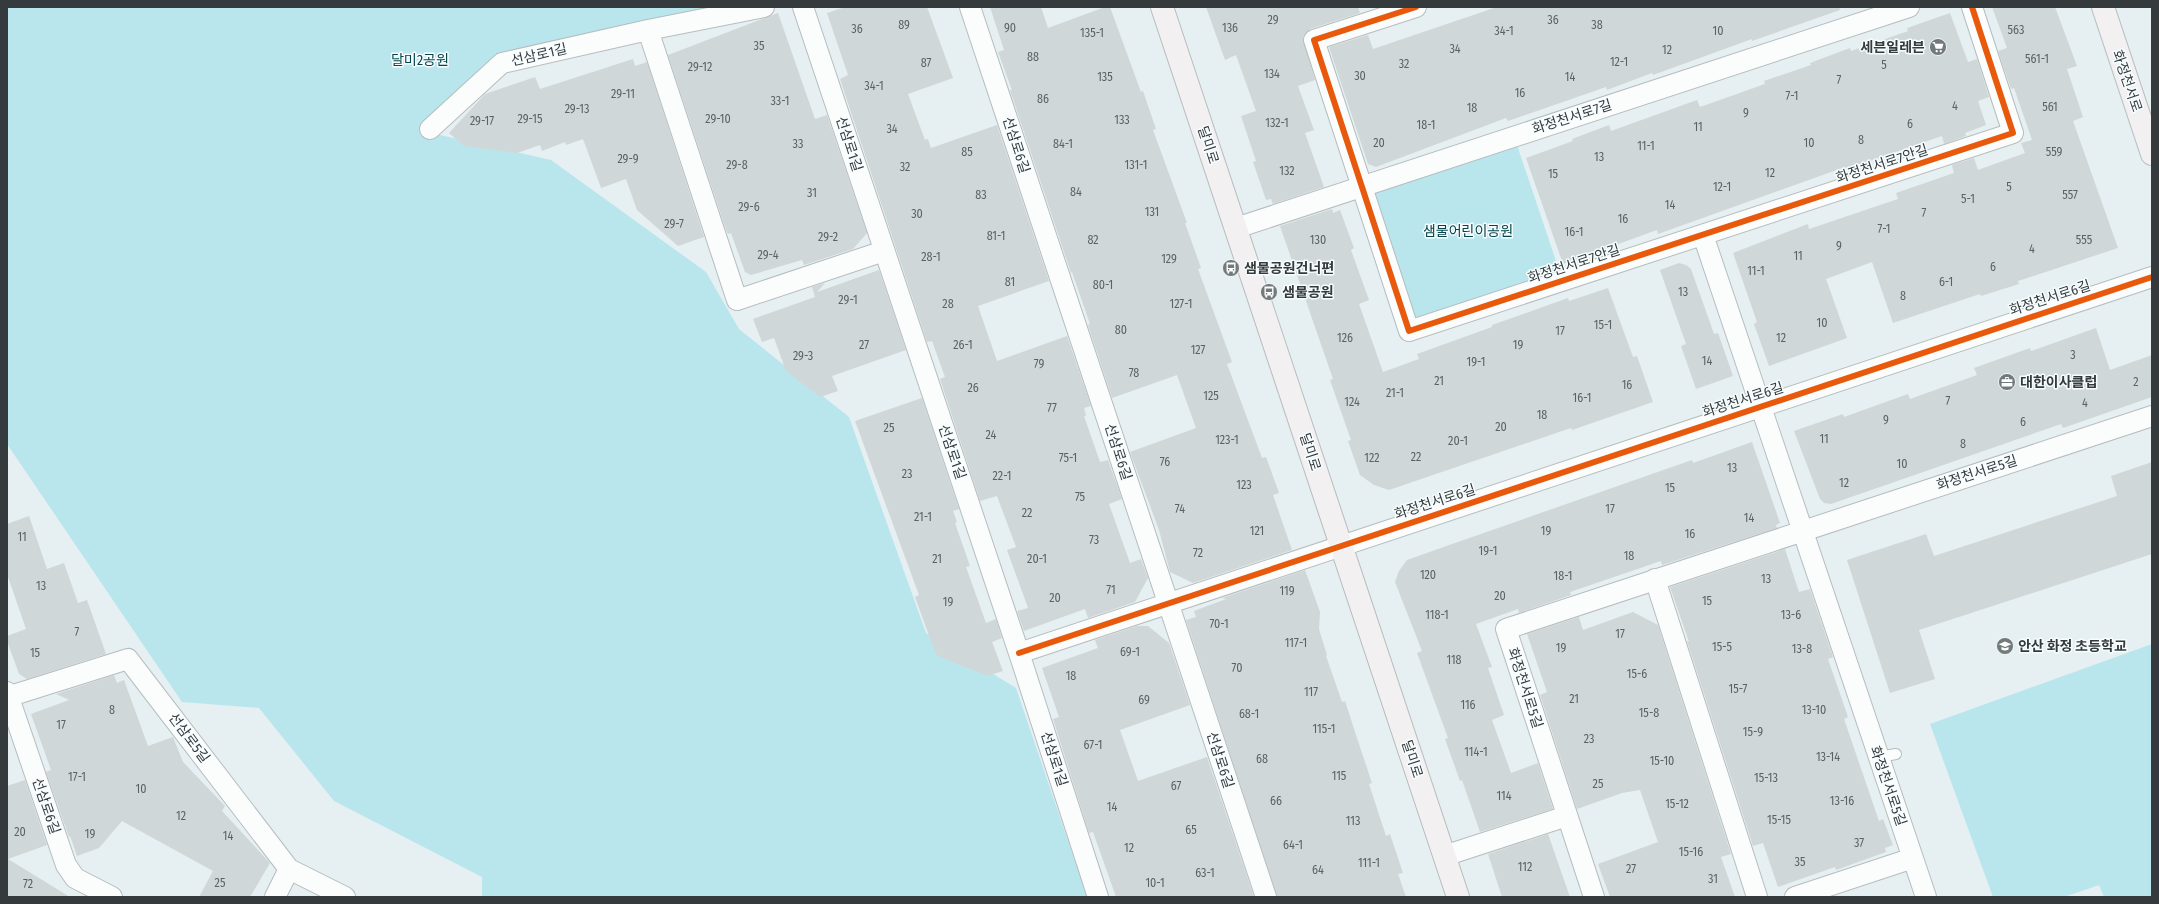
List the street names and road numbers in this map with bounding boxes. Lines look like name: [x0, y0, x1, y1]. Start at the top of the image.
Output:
street label: 선삼로1길: [509, 40, 569, 70]
street label: 화정천서로: [2108, 48, 2146, 114]
street label: 화정천서로7길: [1530, 96, 1614, 138]
street label: 선삼로1길: [832, 114, 866, 174]
street label: 선삼로6길: [999, 115, 1033, 175]
street label: 달미로: [1194, 124, 1222, 166]
street label: 화정천서로7안길: [1834, 141, 1930, 187]
street label: 화정천서로7안길: [1526, 241, 1622, 287]
street label: 화정천서로6길: [2007, 277, 2093, 319]
street label: 화정천서로6길: [1700, 379, 1786, 421]
street label: 선삼로1길: [935, 422, 969, 482]
street label: 선삼로6길: [1101, 422, 1135, 482]
street label: 달미로: [1296, 431, 1324, 473]
street label: 화정천서로5길: [1935, 452, 2019, 494]
street label: 화정천서로6길: [1392, 481, 1478, 523]
street label: 화정천서로5길: [1504, 646, 1546, 730]
street label: 선삼로5길: [165, 710, 213, 766]
street label: 선삼로1길: [1037, 729, 1071, 789]
street label: 선삼로6길: [1203, 730, 1237, 790]
street label: 달미로: [1398, 738, 1426, 780]
street label: 화정천서로5길: [1866, 744, 1910, 828]
street label: 선삼로6길: [28, 776, 64, 836]

